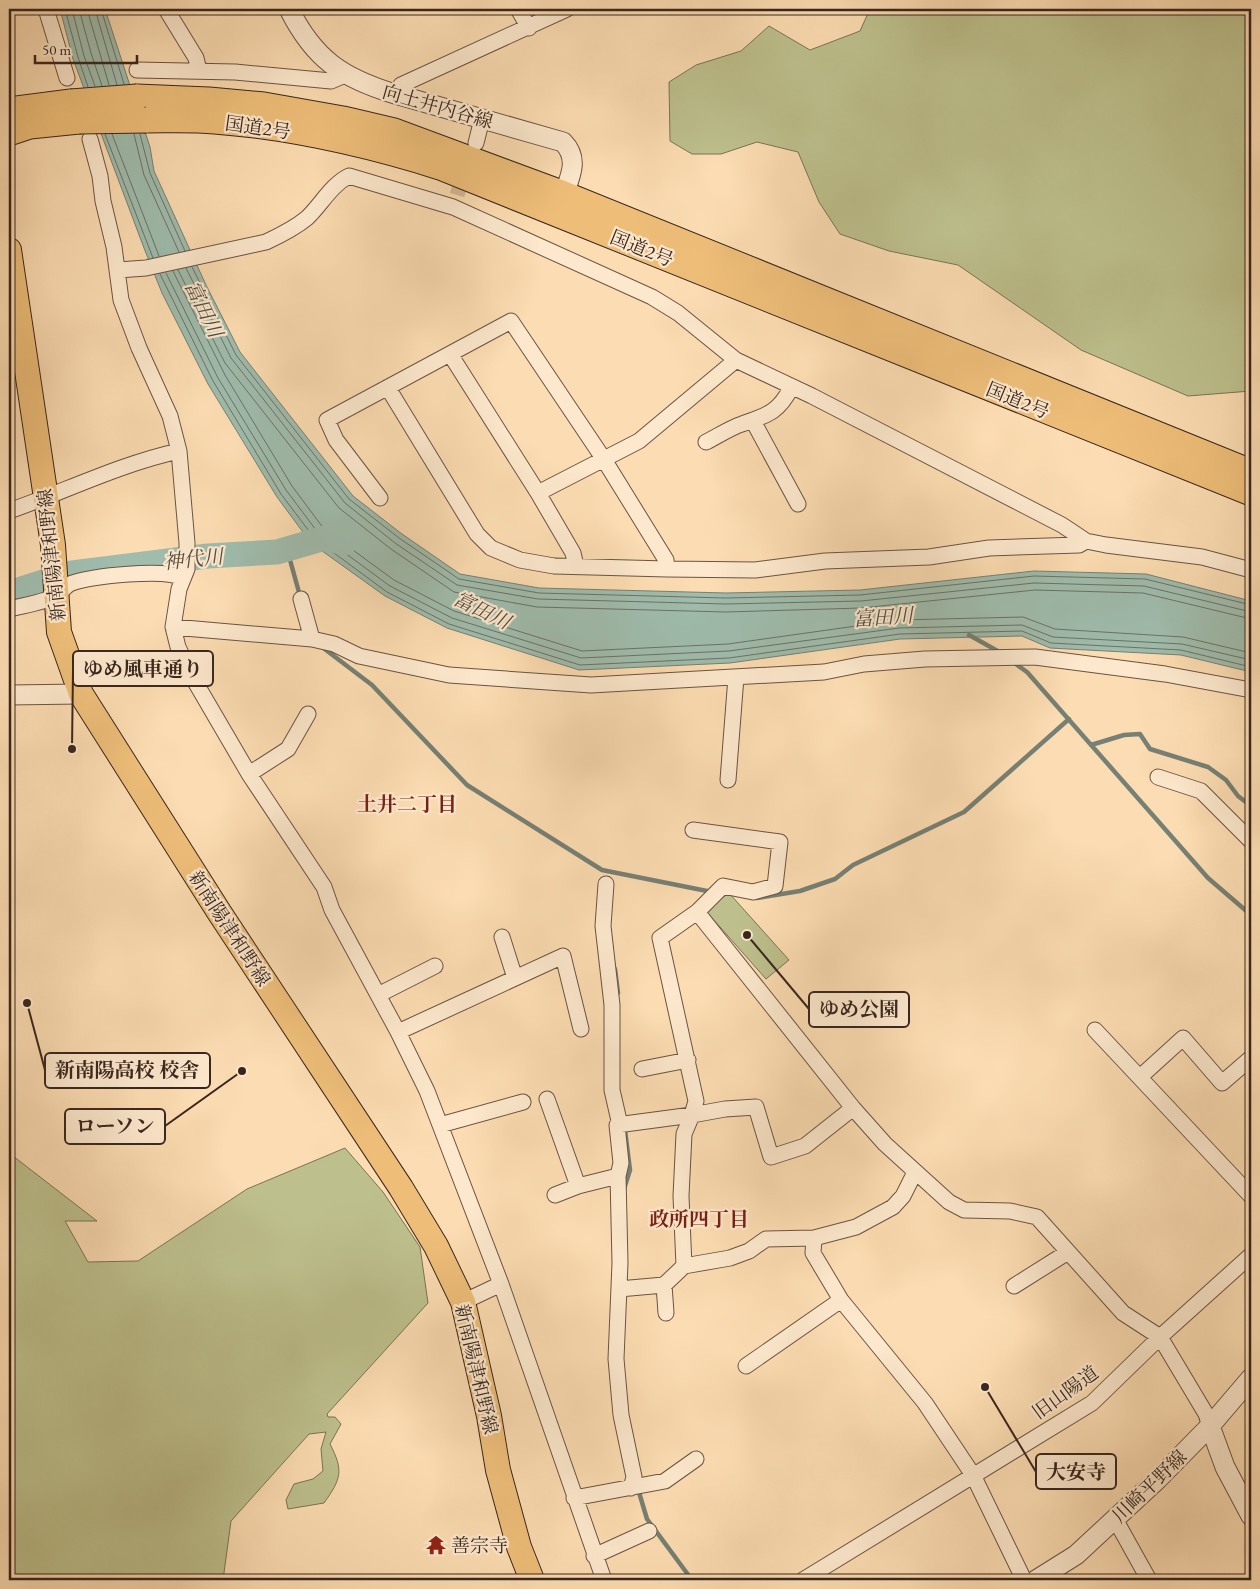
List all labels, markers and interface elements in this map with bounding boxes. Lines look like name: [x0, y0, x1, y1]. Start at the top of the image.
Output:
scale bar: [35, 32, 138, 64]
text: 50 m: [42, 40, 71, 59]
street label: 向土井内谷線: [380, 79, 496, 134]
street label: 国道2号: [223, 111, 292, 144]
street label: 国道2号: [606, 224, 677, 272]
water label: 富田川: [179, 276, 230, 343]
street label: 国道2号: [982, 376, 1053, 424]
street label: 新南陽津和野線: [32, 487, 71, 622]
water label: 神代川: [162, 543, 226, 575]
water label: 富田川: [449, 585, 516, 636]
water label: 富田川: [852, 602, 916, 632]
callout: ゆめ風車通り: [73, 651, 213, 686]
text: ゆめ風車通り: [83, 656, 203, 682]
district label: 土井二丁目: [357, 791, 457, 817]
street label: 新南陽津和野線: [183, 866, 276, 991]
callout: ゆめ公園: [809, 992, 909, 1027]
text: ゆめ公園: [819, 996, 899, 1022]
callout: 新南陽高校 校舎: [45, 1053, 210, 1088]
text: 新南陽高校 校舎: [55, 1057, 199, 1083]
callout: ローソン: [65, 1109, 165, 1144]
text: ローソン: [75, 1113, 155, 1139]
district label: 政所四丁目: [649, 1206, 749, 1232]
street label: 新南陽津和野線: [449, 1301, 504, 1437]
street label: 旧山陽道: [1027, 1360, 1103, 1425]
street label: 川崎平野線: [1106, 1444, 1192, 1528]
callout: 大安寺: [1036, 1454, 1116, 1489]
text: 大安寺: [1046, 1459, 1106, 1485]
place label: 善宗寺: [451, 1533, 508, 1558]
temple icon: 善宗寺: [425, 1534, 447, 1556]

